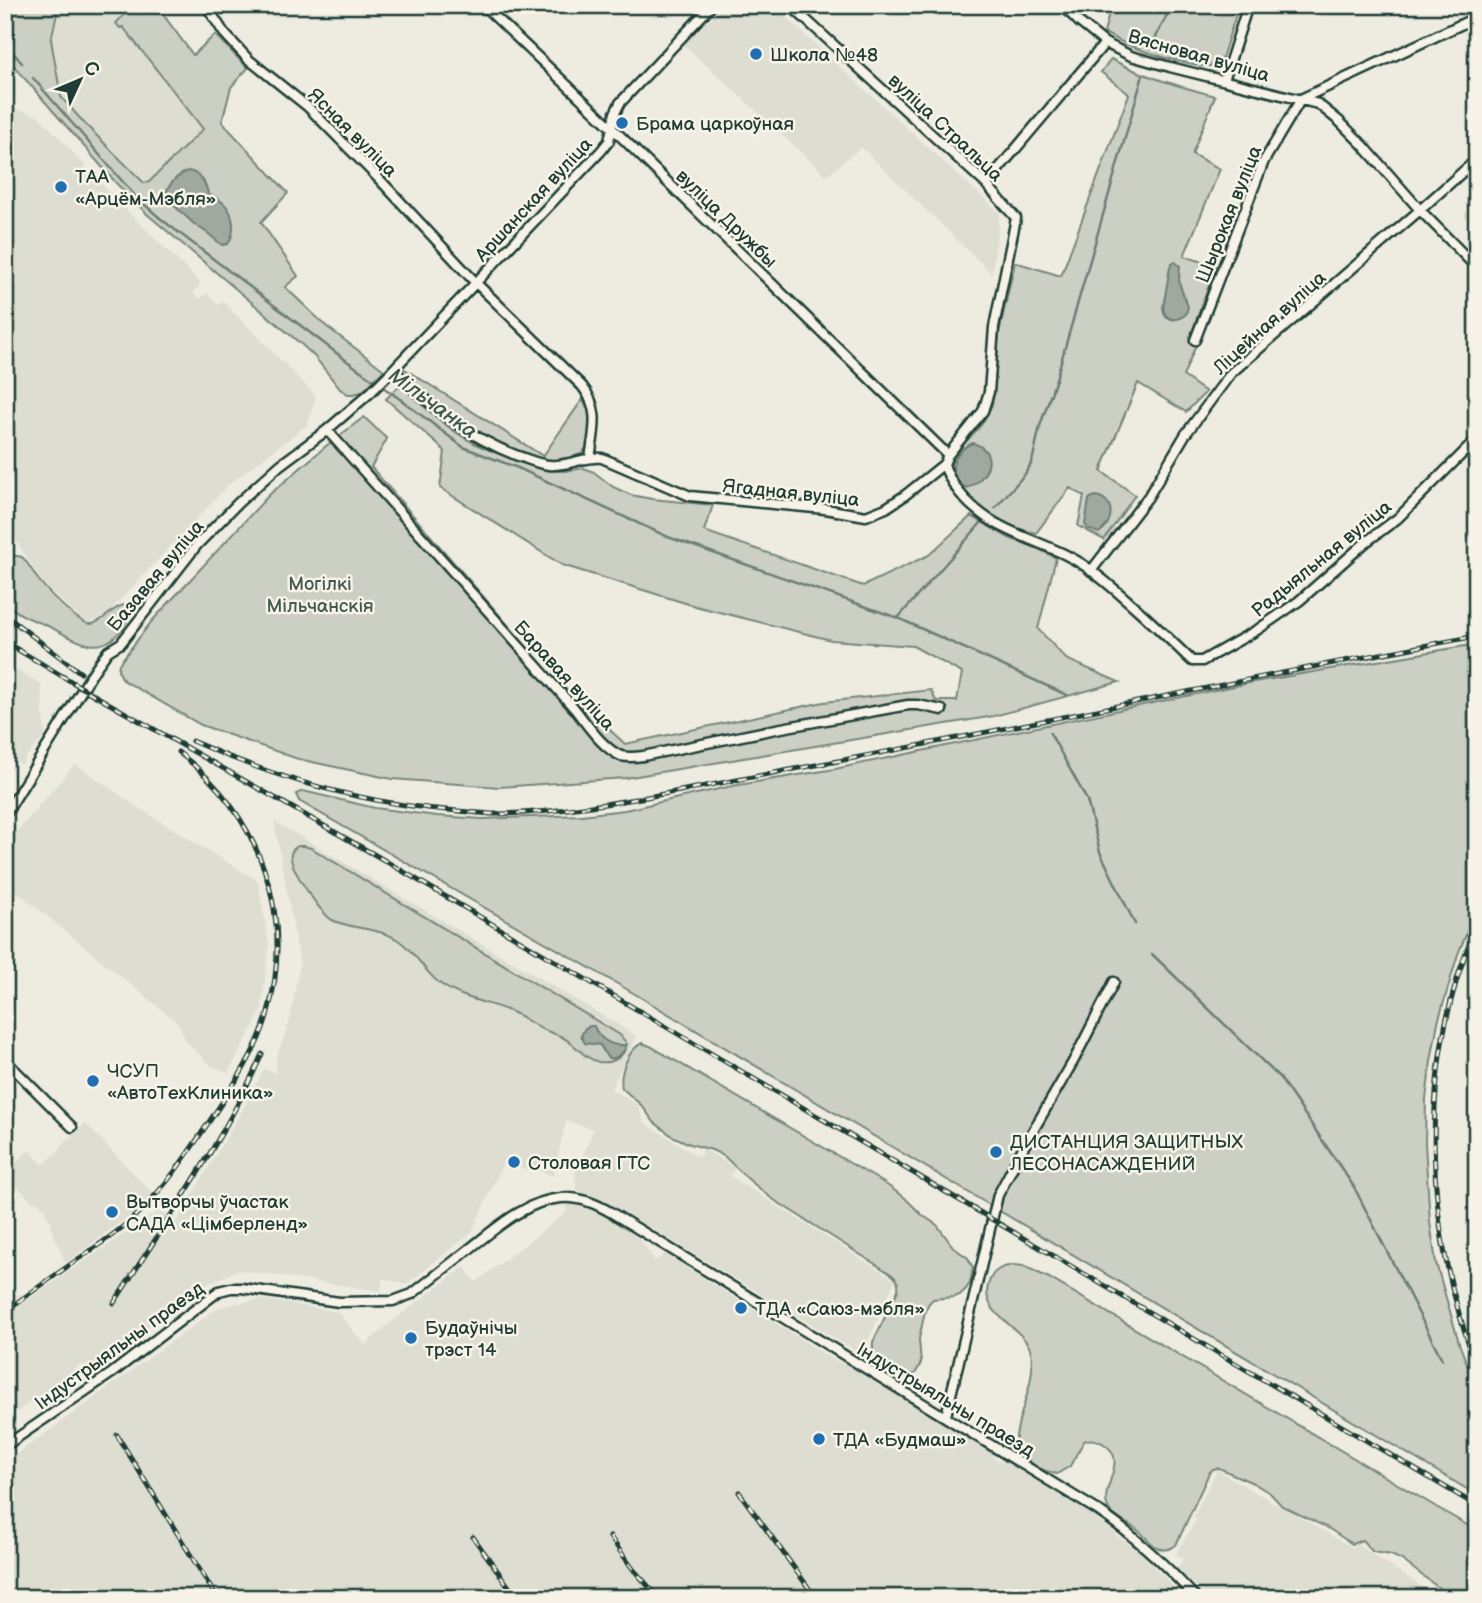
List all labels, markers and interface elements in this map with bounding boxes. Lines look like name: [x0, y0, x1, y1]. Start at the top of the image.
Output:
street label: Вясновая вуліца: [1125, 25, 1272, 88]
place label: Школа №48: [770, 44, 878, 67]
north arrow: [46, 46, 116, 116]
marker: Школа №48: [748, 46, 764, 62]
text: С: [78, 56, 104, 82]
street label: вуліца Стральца: [883, 69, 1007, 187]
street label: Ясная вуліца: [302, 84, 401, 183]
place label: Брама царкоўная: [636, 113, 794, 136]
marker: Брама царкоўная: [614, 115, 630, 131]
street label: Аршанская вуліца: [470, 133, 598, 268]
street label: Шырокая вуліца: [1191, 143, 1267, 287]
street label: вуліца Дружбы: [671, 165, 781, 273]
place label: ТАА «Арцём-Мэбля»: [75, 166, 216, 211]
marker: ТАА «Арцём-Мэбля»: [53, 179, 69, 195]
street label: Ліцейная вуліца: [1208, 267, 1331, 380]
water label: Мільчанка: [383, 363, 482, 444]
street label: Ягадная вуліца: [721, 475, 860, 512]
street label: Радыяльная вуліца: [1247, 496, 1397, 623]
street label: Базавая вуліца: [103, 516, 209, 636]
park label: Могілкі Мільчанскія: [266, 573, 374, 618]
street label: Баравая вуліца: [509, 616, 619, 736]
place label: ЧСУП «АвтоТехКлиника»: [107, 1060, 274, 1105]
marker: ЧСУП «АвтоТехКлиника»: [85, 1073, 101, 1089]
place label: ДИСТАНЦИЯ ЗАЩИТНЫХ ЛЕСОНАСАЖДЕНИЙ: [1009, 1131, 1244, 1176]
marker: ДИСТАНЦИЯ ЗАЩИТНЫХ ЛЕСОНАСАЖДЕНИЙ: [988, 1144, 1004, 1160]
place label: Столовая ГТС: [528, 1152, 650, 1175]
marker: Столовая ГТС: [506, 1154, 522, 1170]
place label: Вытворчы ўчастак САДА «Цімберленд»: [126, 1191, 308, 1236]
marker: Вытворчы ўчастак САДА «Цімберленд»: [104, 1204, 120, 1220]
street label: Індустрыяльны праезд: [31, 1277, 209, 1415]
place label: ТДА «Саюз-мэбля»: [755, 1298, 925, 1321]
marker: ТДА «Саюз-мэбля»: [733, 1300, 749, 1316]
place label: Будаўнічы трэст 14: [425, 1317, 517, 1362]
marker: Будаўнічы трэст 14: [403, 1330, 419, 1346]
street label: Індустрыяльны праезд: [852, 1338, 1039, 1463]
place label: ТДА «Будмаш»: [833, 1429, 967, 1452]
marker: ТДА «Будмаш»: [811, 1431, 827, 1447]

